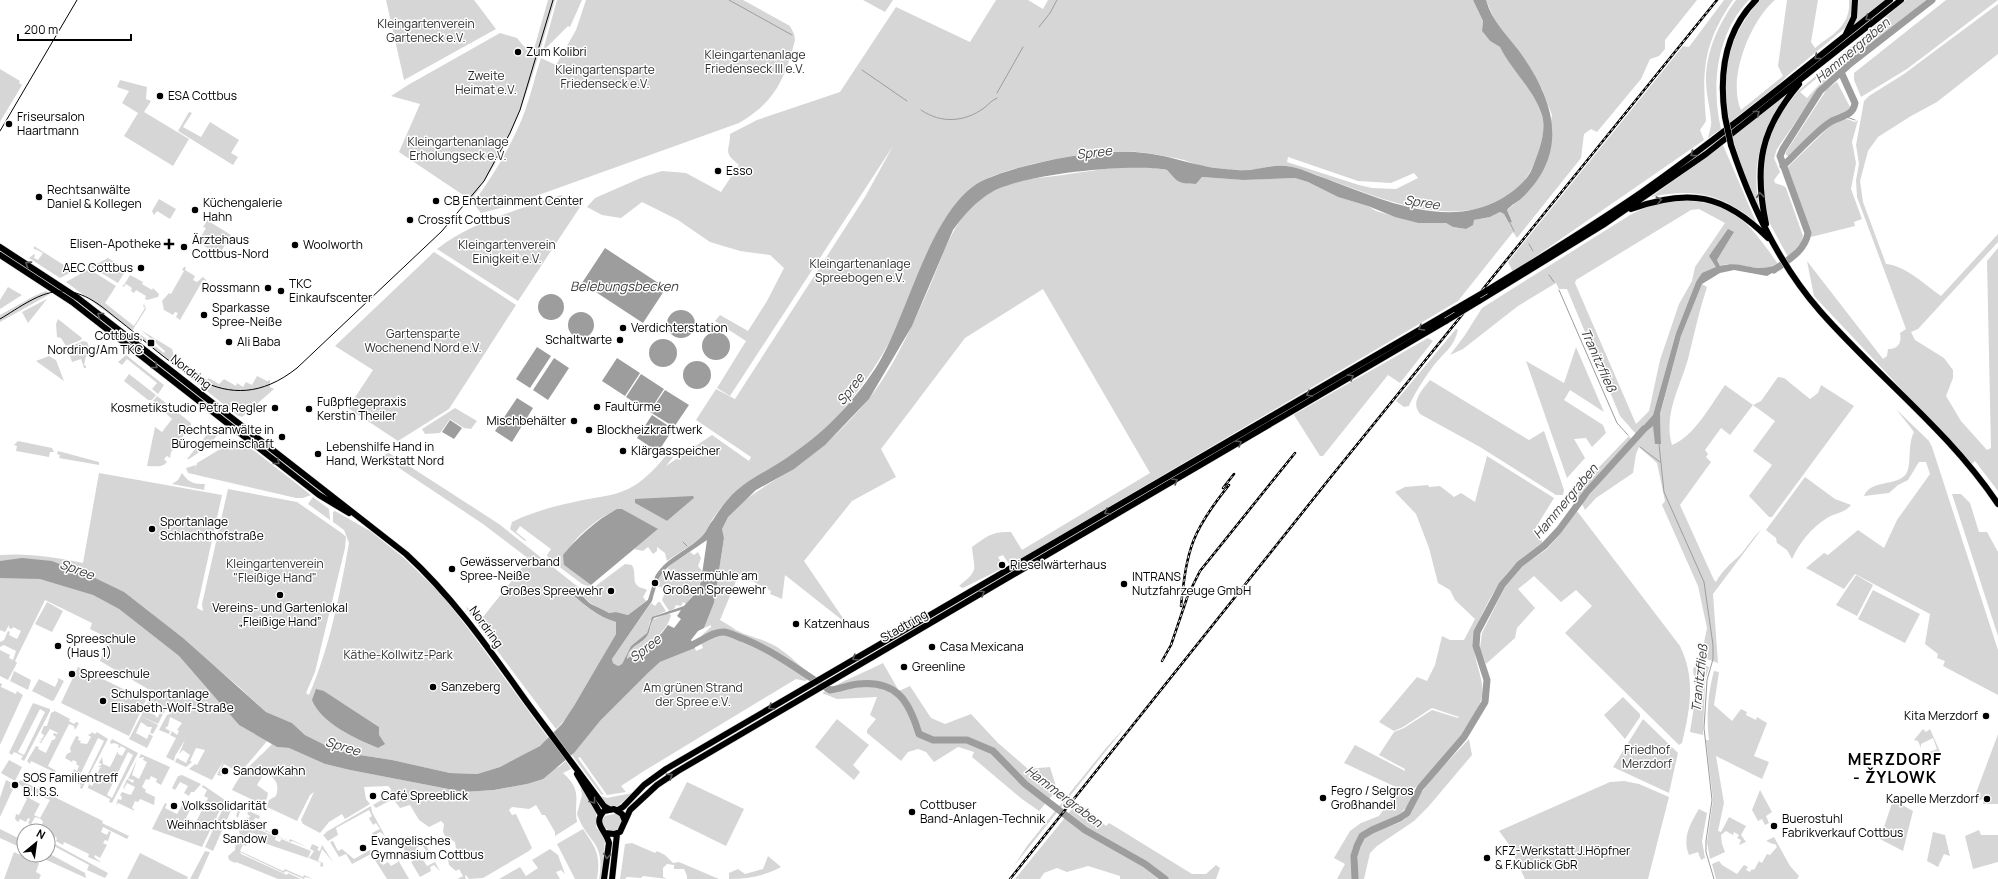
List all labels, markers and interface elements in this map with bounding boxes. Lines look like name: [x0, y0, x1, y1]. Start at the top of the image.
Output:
water label: Hammergraben: [1811, 13, 1894, 87]
one-way arrow: [1865, 13, 1872, 20]
park label: Kleingartenverein Garteneck e.V.: [377, 15, 475, 46]
scale bar: [18, 16, 131, 42]
text: 200 m: [24, 21, 58, 38]
place label: Zum Kolibri: [526, 43, 587, 60]
park label: Kleingartenanlage Friedenseck III e.V.: [705, 46, 805, 77]
marker: Zum Kolibri: [513, 47, 523, 57]
one-way arrow: [1815, 53, 1822, 60]
park label: Kleingartensparte Friedenseck e.V.: [555, 61, 655, 92]
park label: Zweite Heimat e.V.: [455, 67, 517, 98]
place label: ESA Cottbus: [168, 87, 237, 104]
marker: ESA Cottbus: [155, 91, 165, 101]
place label: Friseursalon Haartmann: [17, 108, 85, 139]
one-way arrow: [1753, 111, 1760, 118]
marker: Friseursalon Haartmann: [4, 119, 14, 129]
park label: Kleingartenanlage Erholungseck e.V.: [408, 133, 508, 164]
water label: Spree: [1075, 141, 1114, 163]
one-way arrow: [1690, 149, 1697, 156]
place label: Esso: [726, 162, 753, 179]
marker: Esso: [713, 166, 723, 176]
place label: Rechtsanwälte Daniel & Kollegen: [47, 181, 142, 212]
water label: Spree: [1403, 190, 1442, 214]
marker: Rechtsanwälte Daniel & Kollegen: [34, 192, 44, 202]
place label: CB Entertainment Center: [444, 192, 584, 209]
one-way arrow: [1756, 192, 1765, 198]
place label: Küchengalerie Hahn: [203, 194, 282, 225]
marker: CB Entertainment Center: [431, 196, 441, 206]
one-way arrow: [1656, 196, 1662, 204]
marker: Küchengalerie Hahn: [190, 205, 200, 215]
place label: Crossfit Cottbus: [418, 211, 510, 228]
marker: Crossfit Cottbus: [405, 215, 415, 225]
place label: Ärztehaus Cottbus-Nord: [192, 231, 269, 262]
place label: Elisen-Apotheke: [70, 235, 161, 252]
place label: Woolworth: [303, 236, 363, 253]
park label: Kleingartenverein Einigkeit e.V.: [458, 236, 556, 267]
marker: Elisen-Apotheke: [164, 239, 174, 249]
marker: Woolworth: [290, 240, 300, 250]
marker: Ärztehaus Cottbus-Nord: [179, 242, 189, 252]
park label: Kleingartenanlage Spreebogen e.V.: [810, 255, 910, 286]
place label: AEC Cottbus: [63, 259, 133, 276]
one-way arrow: [26, 262, 33, 269]
marker: AEC Cottbus: [136, 263, 146, 273]
place label: TKC Einkaufscenter: [289, 275, 373, 306]
water label: Belebungsbecken: [570, 277, 679, 295]
place label: Rossmann: [202, 279, 260, 296]
marker: Rossmann: [263, 283, 273, 293]
marker: TKC Einkaufscenter: [276, 286, 286, 296]
place label: Sparkasse Spree-Neiße: [212, 299, 282, 330]
marker: Sparkasse Spree-Neiße: [199, 310, 209, 320]
one-way arrow: [97, 313, 104, 320]
place label: Verdichterstation: [631, 319, 728, 336]
marker: Verdichterstation: [618, 323, 628, 333]
one-way arrow: [1418, 324, 1425, 331]
park label: Gartensparte Wochenend Nord e.V.: [364, 325, 482, 356]
water label: Tranitzfließ: [1577, 325, 1622, 396]
place label: Cottbus, Nordring/Am TKC: [47, 327, 143, 358]
place label: Schaltwarte: [545, 331, 612, 348]
place label: Ali Baba: [237, 333, 280, 350]
marker: Schaltwarte: [615, 335, 625, 345]
marker: Ali Baba: [224, 337, 234, 347]
marker: Cottbus, Nordring/Am TKC: [146, 338, 156, 348]
street label: Nordring: [167, 350, 215, 393]
one-way arrow: [150, 361, 157, 368]
water label: Spree: [832, 368, 869, 409]
one-way arrow: [1347, 374, 1354, 381]
one-way arrow: [1306, 389, 1313, 396]
place label: Fußpflegepraxis Kerstin Theiler: [317, 393, 406, 424]
place label: Faultürme: [605, 398, 661, 415]
place label: Kosmetikstudio Petra Regler: [111, 399, 268, 416]
marker: Faultürme: [592, 402, 602, 412]
marker: Kosmetikstudio Petra Regler: [270, 403, 280, 413]
marker: Fußpflegepraxis Kerstin Theiler: [304, 404, 314, 414]
place label: Mischbehälter: [486, 412, 567, 429]
marker: Mischbehälter: [569, 416, 579, 426]
place label: Rechtsanwälte in Bürogemeinschaft: [171, 421, 274, 452]
place label: Blockheizkraftwerk: [597, 421, 703, 438]
marker: Blockheizkraftwerk: [584, 425, 594, 435]
marker: Rechtsanwälte in Bürogemeinschaft: [277, 432, 287, 442]
place label: Lebenshilfe Hand in Hand, Werkstatt Nord: [326, 438, 444, 469]
one-way arrow: [1235, 440, 1242, 447]
place label: Klärgasspeicher: [631, 442, 721, 459]
marker: Klärgasspeicher: [618, 446, 628, 456]
marker: Lebenshilfe Hand in Hand, Werkstatt Nord: [313, 449, 323, 459]
one-way arrow: [273, 457, 280, 465]
water label: Hammergraben: [1528, 459, 1602, 542]
one-way arrow: [1171, 478, 1178, 485]
one-way arrow: [1104, 507, 1111, 514]
place label: Sportanlage Schlachthofstraße: [160, 513, 264, 544]
marker: Sportanlage Schlachthofstraße: [147, 524, 157, 534]
place label: Gewässerverband Spree-Neiße: [460, 553, 560, 584]
water label: Spree: [57, 554, 98, 584]
park label: Kleingartenverein "Fleißige Hand": [226, 555, 324, 586]
place label: Rieselwärterhaus: [1010, 556, 1106, 573]
marker: Rieselwärterhaus: [997, 560, 1007, 570]
marker: Gewässerverband Spree-Neiße: [447, 564, 457, 574]
place label: Wassermühle am Großen Spreewehr: [663, 567, 767, 598]
place label: INTRANS Nutzfahrzeuge GmbH: [1132, 568, 1251, 599]
marker: Wassermühle am Großen Spreewehr: [650, 578, 660, 588]
marker: INTRANS Nutzfahrzeuge GmbH: [1119, 579, 1129, 589]
place label: Großes Spreewehr: [500, 582, 604, 599]
marker: Großes Spreewehr: [606, 586, 616, 596]
marker: Vereins- und Gartenlokal „Fleißige Hand”: [275, 590, 285, 600]
one-way arrow: [978, 591, 985, 598]
place label: Vereins- und Gartenlokal „Fleißige Hand”: [212, 599, 348, 630]
street label: Nordring: [465, 602, 507, 651]
street label: Stadtring: [877, 605, 931, 646]
place label: Katzenhaus: [804, 615, 870, 632]
marker: Katzenhaus: [791, 619, 801, 629]
water label: Spree: [625, 629, 666, 666]
place label: Spreeschule (Haus 1): [66, 630, 136, 661]
place label: Casa Mexicana: [940, 638, 1024, 655]
marker: Spreeschule (Haus 1): [53, 641, 63, 651]
marker: Casa Mexicana: [927, 642, 937, 652]
water label: Tranitzfließ: [1686, 642, 1712, 713]
park label: Käthe-Kollwitz-Park: [343, 646, 454, 663]
one-way arrow: [852, 653, 859, 661]
place label: Greenline: [912, 658, 965, 675]
marker: Greenline: [899, 662, 909, 672]
place label: Spreeschule: [80, 665, 150, 682]
marker: Spreeschule: [67, 669, 77, 679]
place label: Sanzeberg: [441, 678, 500, 695]
park label: Am grünen Strand der Spree e.V.: [643, 679, 743, 710]
marker: Sanzeberg: [428, 682, 438, 692]
place label: Schulsportanlage Elisabeth-Wolf-Straße: [111, 685, 234, 716]
marker: Schulsportanlage Elisabeth-Wolf-Straße: [98, 696, 108, 706]
one-way arrow: [768, 702, 775, 710]
place label: Kita Merzdorf: [1904, 707, 1979, 724]
marker: Kita Merzdorf: [1981, 711, 1991, 721]
water label: Spree: [323, 732, 364, 760]
park label: Friedhof Merzdorf: [1622, 741, 1673, 772]
district label: MERZDORF - ŽYLOWK: [1848, 748, 1942, 788]
water label: Hammergraben: [1022, 761, 1107, 832]
place label: SandowKahn: [233, 762, 305, 779]
marker: SandowKahn: [220, 766, 230, 776]
place label: SOS Familientreff B.I.S.S.: [23, 769, 118, 800]
one-way arrow: [666, 773, 673, 781]
marker: SOS Familientreff B.I.S.S.: [10, 780, 20, 790]
place label: Fegro / Selgros Großhandel: [1331, 782, 1414, 813]
place label: Café Spreeblick: [381, 787, 469, 804]
place label: Kapelle Merzdorf: [1886, 790, 1980, 807]
marker: Café Spreeblick: [368, 791, 378, 801]
marker: Fegro / Selgros Großhandel: [1318, 793, 1328, 803]
marker: Kapelle Merzdorf: [1982, 794, 1992, 804]
place label: Cottbuser Band-Anlagen-Technik: [920, 796, 1046, 827]
place label: Volkssolidarität: [182, 797, 267, 814]
one-way arrow: [588, 797, 595, 804]
marker: Volkssolidarität: [169, 801, 179, 811]
marker: Cottbuser Band-Anlagen-Technik: [907, 807, 917, 817]
place label: Buerostuhl Fabrikverkauf Cottbus: [1782, 810, 1903, 841]
place label: Weihnachtsbläser Sandow: [167, 816, 268, 847]
marker: Buerostuhl Fabrikverkauf Cottbus: [1769, 821, 1779, 831]
north arrow: [16, 823, 56, 863]
text: N: [34, 825, 48, 842]
marker: Weihnachtsbläser Sandow: [270, 827, 280, 837]
place label: Evangelisches Gymnasium Cottbus: [371, 832, 484, 863]
place label: KFZ-Werkstatt J.Höpfner & F.Kublick GbR: [1495, 842, 1631, 873]
marker: Evangelisches Gymnasium Cottbus: [358, 843, 368, 853]
one-way arrow: [603, 853, 612, 859]
marker: KFZ-Werkstatt J.Höpfner & F.Kublick GbR: [1482, 853, 1492, 863]

